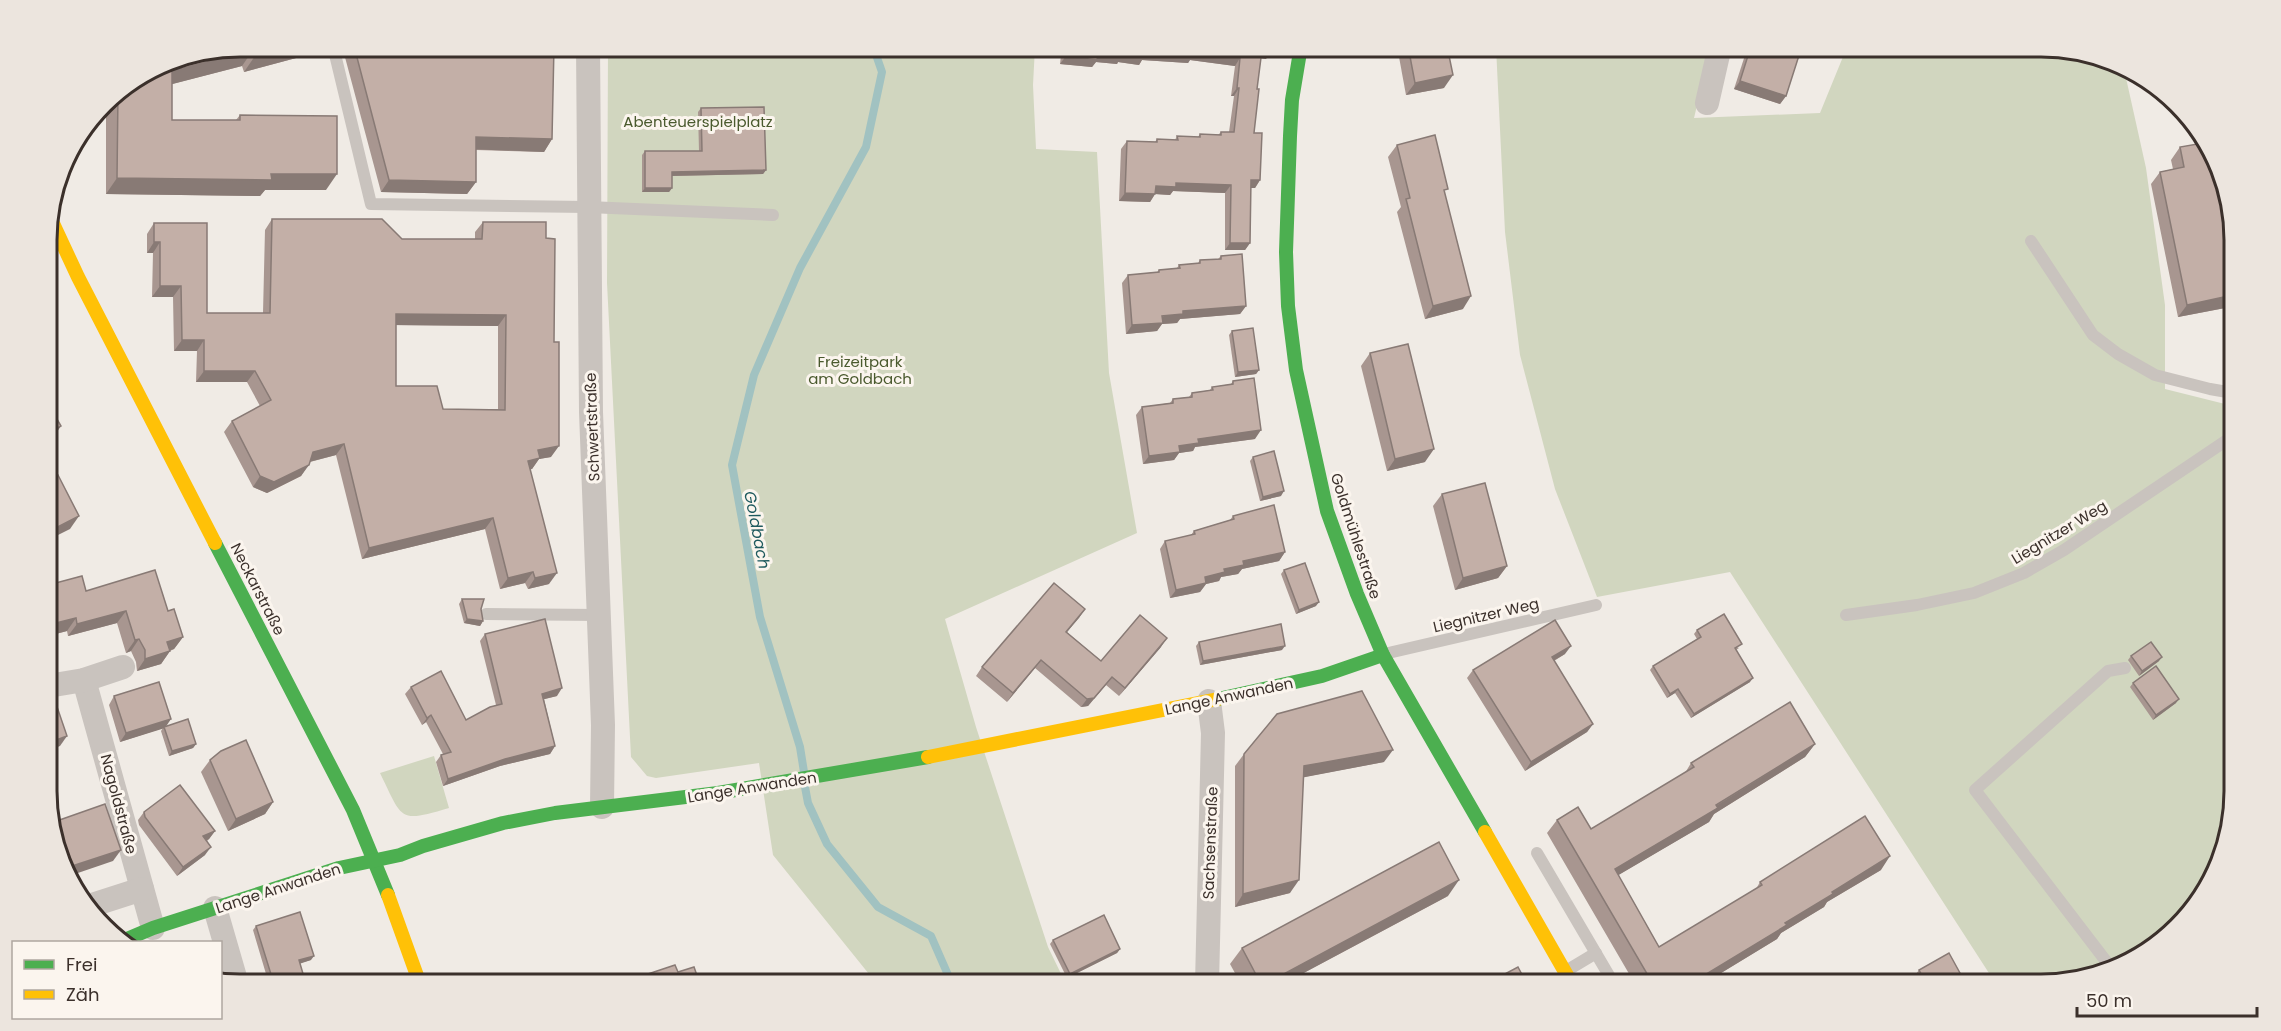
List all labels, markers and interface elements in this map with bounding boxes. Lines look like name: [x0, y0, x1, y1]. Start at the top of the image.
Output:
park label: Abenteuerspielplatz: [623, 111, 773, 132]
park label: Freizeitpark am Goldbach: [808, 351, 912, 389]
street label: Schwertstraße: [580, 372, 604, 482]
street label: Goldmühlestraße: [1326, 470, 1386, 602]
water label: Goldbach: [738, 489, 776, 571]
street label: Liegnitzer Weg: [2007, 495, 2111, 569]
street label: Neckarstraße: [226, 539, 290, 639]
street label: Liegnitzer Weg: [1431, 593, 1541, 637]
street label: Lange Anwanden: [1163, 672, 1295, 720]
street label: Nagoldstraße: [96, 752, 142, 856]
street label: Lange Anwanden: [686, 766, 818, 808]
street label: Sachsenstraße: [1198, 786, 1222, 900]
street label: Lange Anwanden: [213, 858, 343, 918]
legend: [12, 941, 222, 1019]
text: Frei: [66, 952, 97, 977]
scale bar: [2077, 980, 2257, 1018]
text: Zäh: [66, 982, 99, 1007]
text: 50 m: [2086, 988, 2132, 1013]

